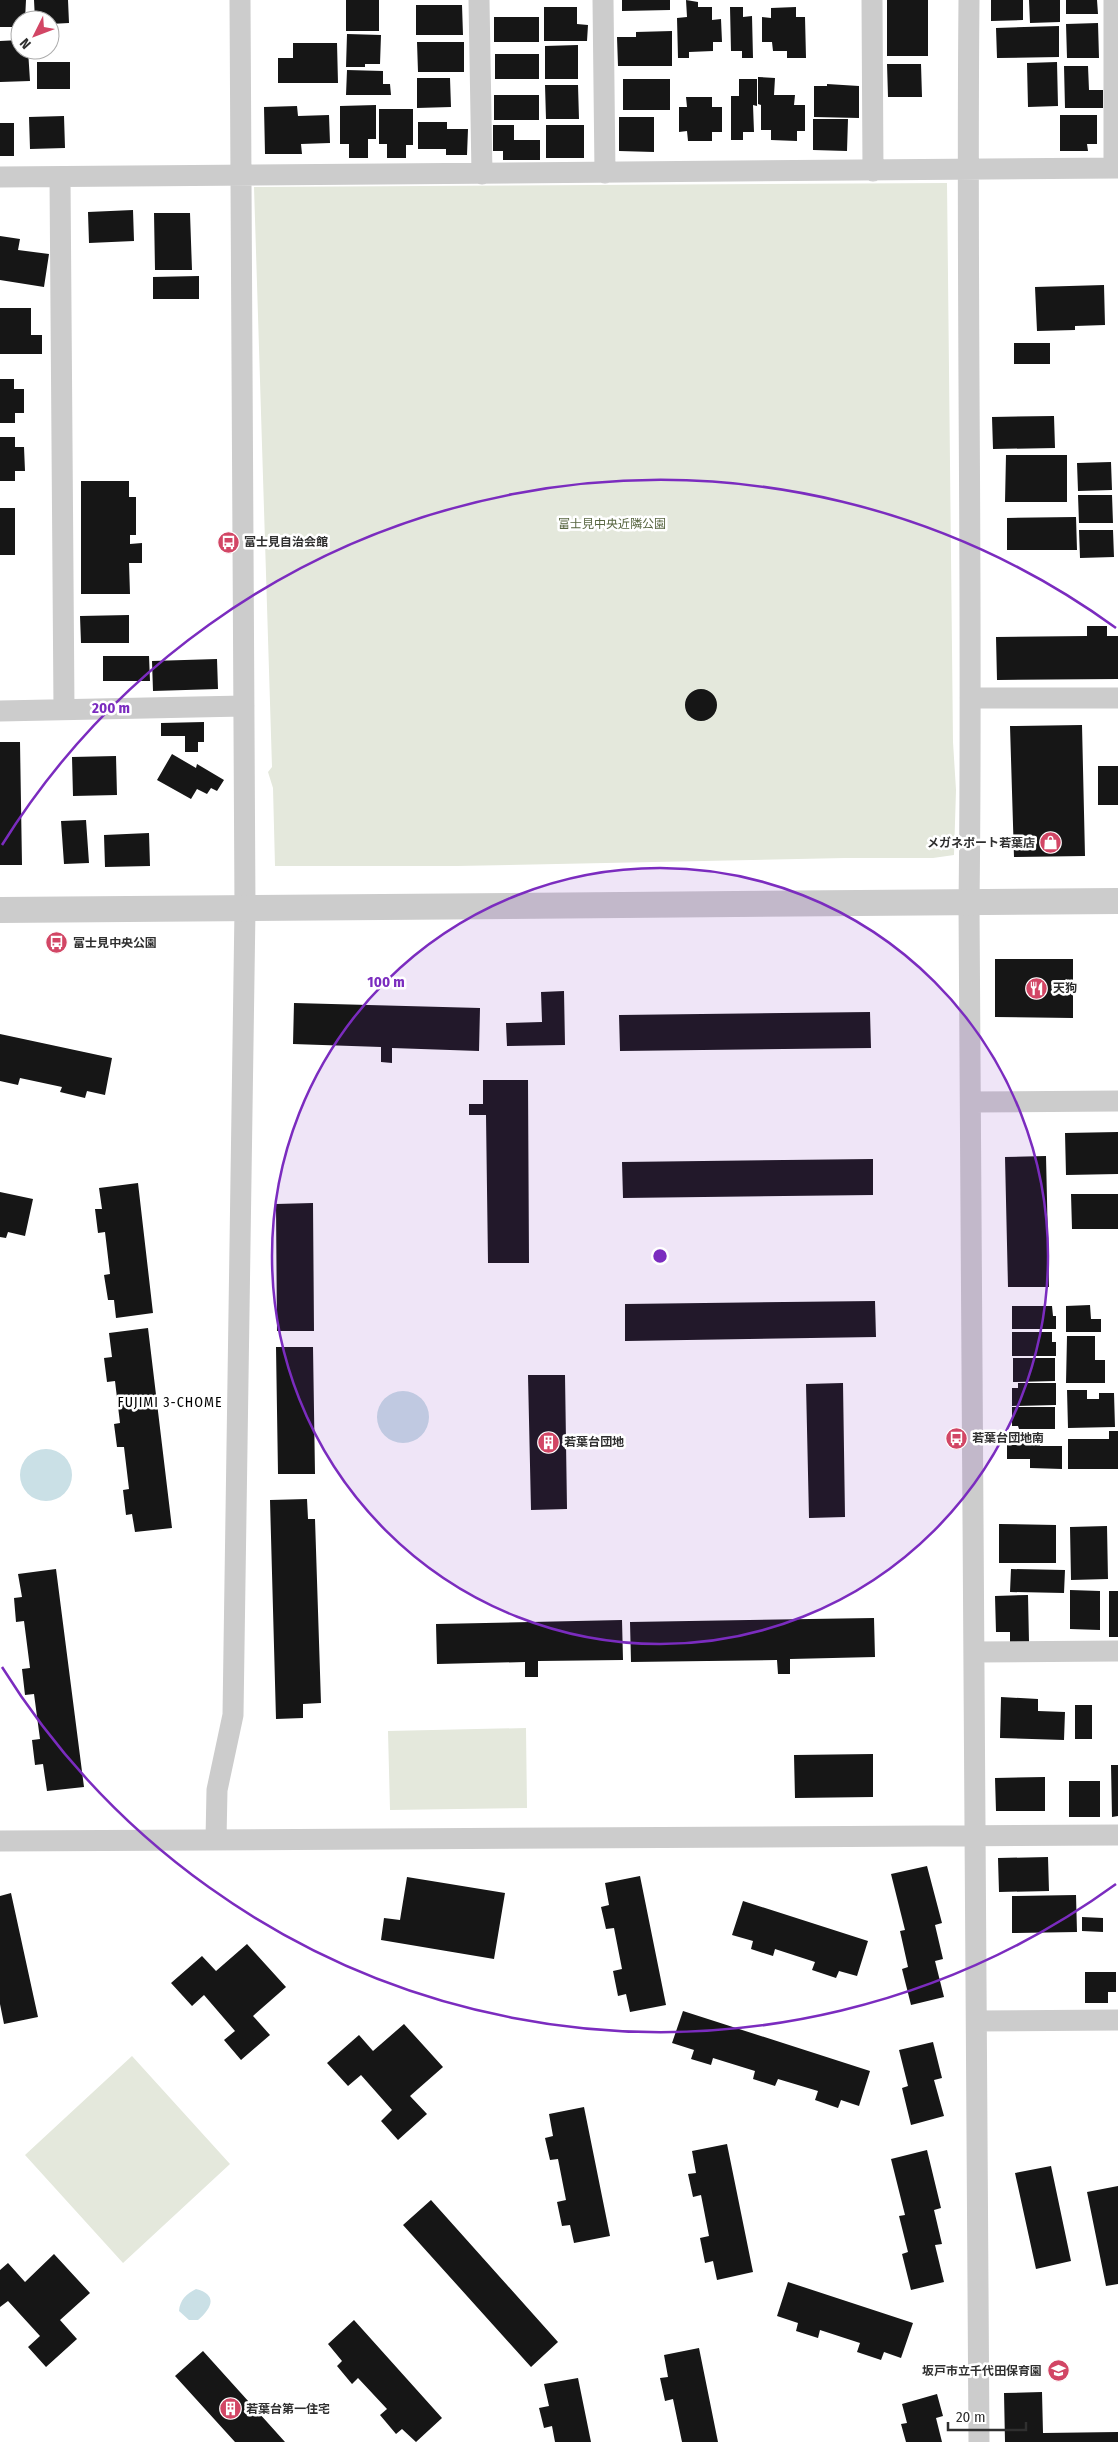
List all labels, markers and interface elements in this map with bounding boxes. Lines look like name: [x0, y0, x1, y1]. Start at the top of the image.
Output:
north arrow: [10, 10, 60, 60]
text: N: [17, 35, 35, 52]
park label: 富士見中央近隣公園: [558, 517, 666, 531]
bus stop icon: 富士見自治会館: [216, 530, 240, 554]
place label: 富士見自治会館: [244, 535, 328, 549]
text: 200 m: [91, 699, 130, 717]
shop icon: メガネポート若葉店: [1039, 831, 1063, 855]
place label: メガネポート若葉店: [927, 836, 1035, 850]
bus stop icon: 富士見中央公園: [45, 931, 69, 955]
place label: 富士見中央公園: [73, 936, 157, 950]
text: 100 m: [367, 973, 405, 991]
restaurant icon: 天狗: [1025, 976, 1049, 1000]
place label: 天狗: [1053, 981, 1077, 995]
centre of rings: [651, 1247, 669, 1265]
district label: FUJIMI 3-CHOME: [118, 1394, 223, 1411]
bus stop icon: 若葉台団地南: [944, 1426, 968, 1450]
building icon: 若葉台団地: [536, 1430, 560, 1454]
place label: 若葉台団地南: [972, 1431, 1044, 1445]
place label: 若葉台団地: [564, 1435, 624, 1449]
school or university icon: 坂戸市立千代田保育園: [1046, 2359, 1070, 2383]
place label: 坂戸市立千代田保育園: [922, 2364, 1042, 2378]
building icon: 若葉台第一住宅: [218, 2397, 242, 2421]
scale bar: [948, 2400, 1026, 2432]
place label: 若葉台第一住宅: [246, 2402, 330, 2416]
text: 20 m: [956, 2408, 986, 2426]

